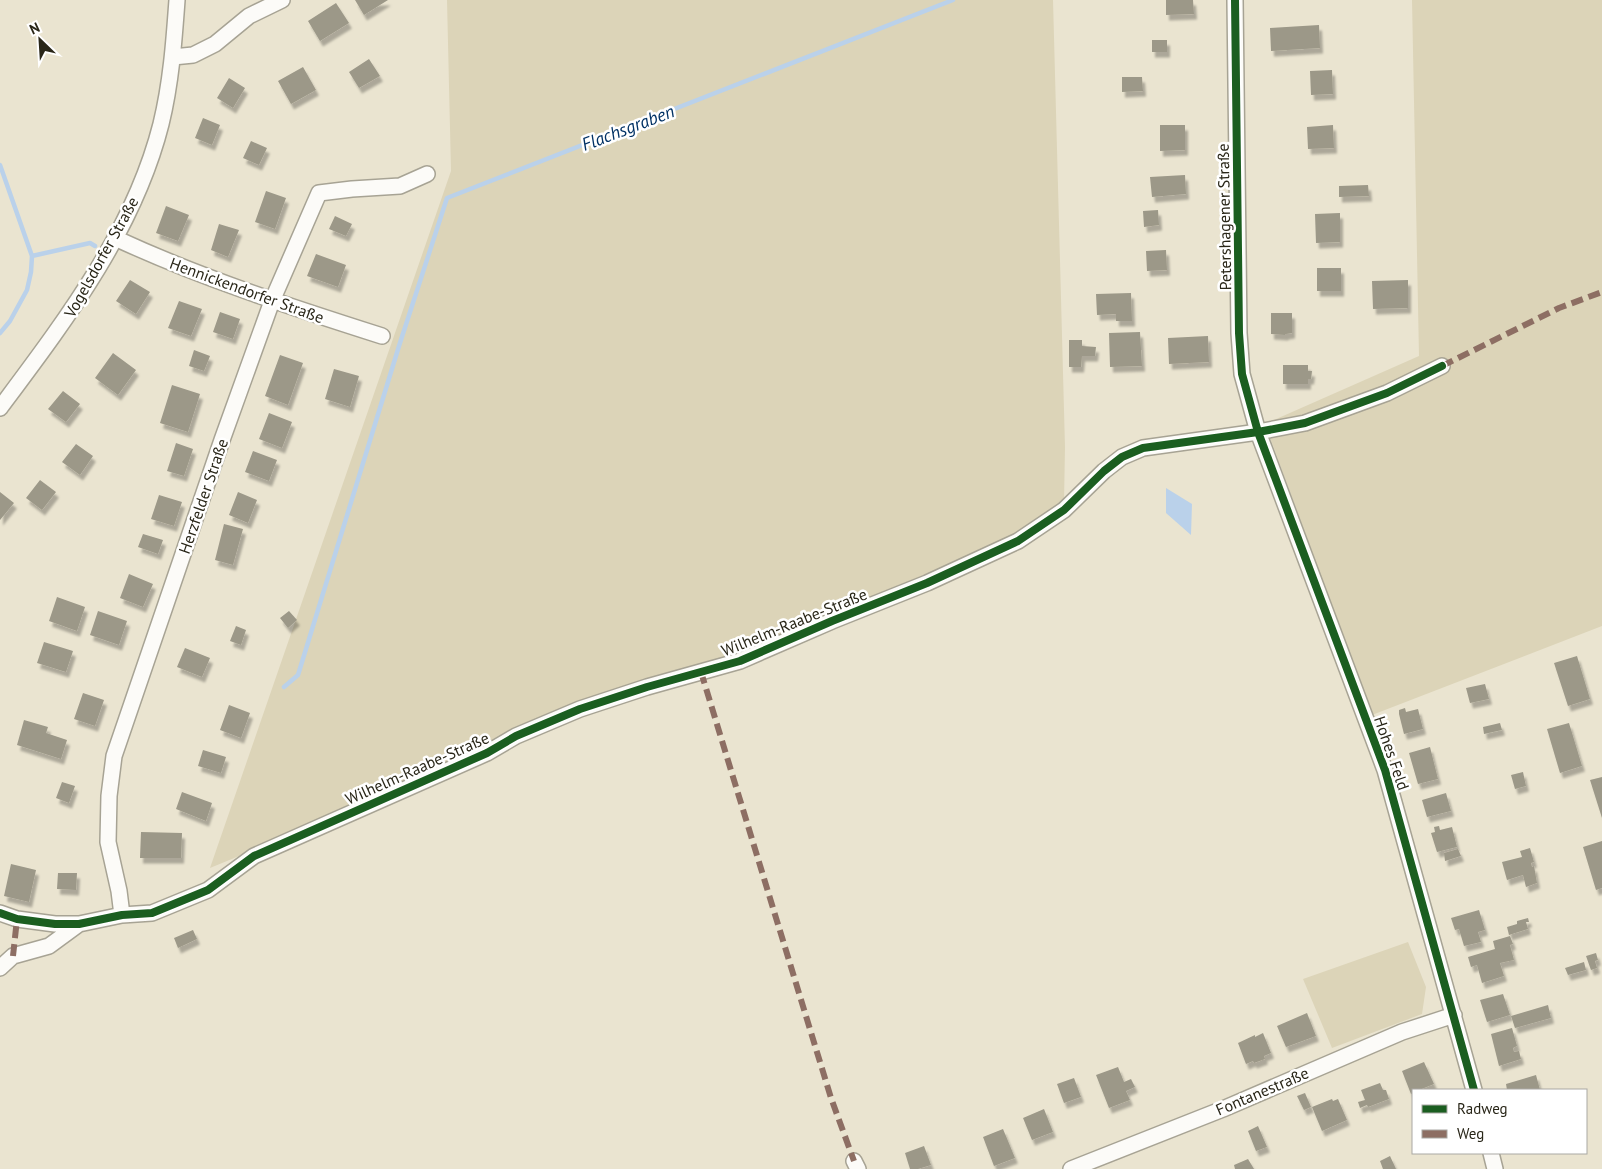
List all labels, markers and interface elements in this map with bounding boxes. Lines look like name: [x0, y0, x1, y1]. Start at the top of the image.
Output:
north arrow: [15, 15, 65, 65]
text: N: [27, 18, 42, 38]
water label: Flachsgraben: [578, 99, 677, 156]
street label: Petershagener Straße: [1213, 143, 1235, 291]
street label: Vogelsdorfer Straße: [59, 193, 143, 322]
street label: Hennickendorfer Straße: [167, 253, 327, 327]
street label: Herzfelder Straße: [174, 436, 232, 556]
street label: Wilhelm-Raabe-Straße: [718, 584, 870, 660]
street label: Hohes Feld: [1370, 713, 1414, 793]
street label: Wilhelm-Raabe-Straße: [342, 727, 492, 809]
street label: Fontanestraße: [1213, 1062, 1311, 1120]
legend: [1412, 1089, 1587, 1154]
text: Radweg: [1457, 1099, 1508, 1118]
text: Weg: [1457, 1124, 1484, 1143]

